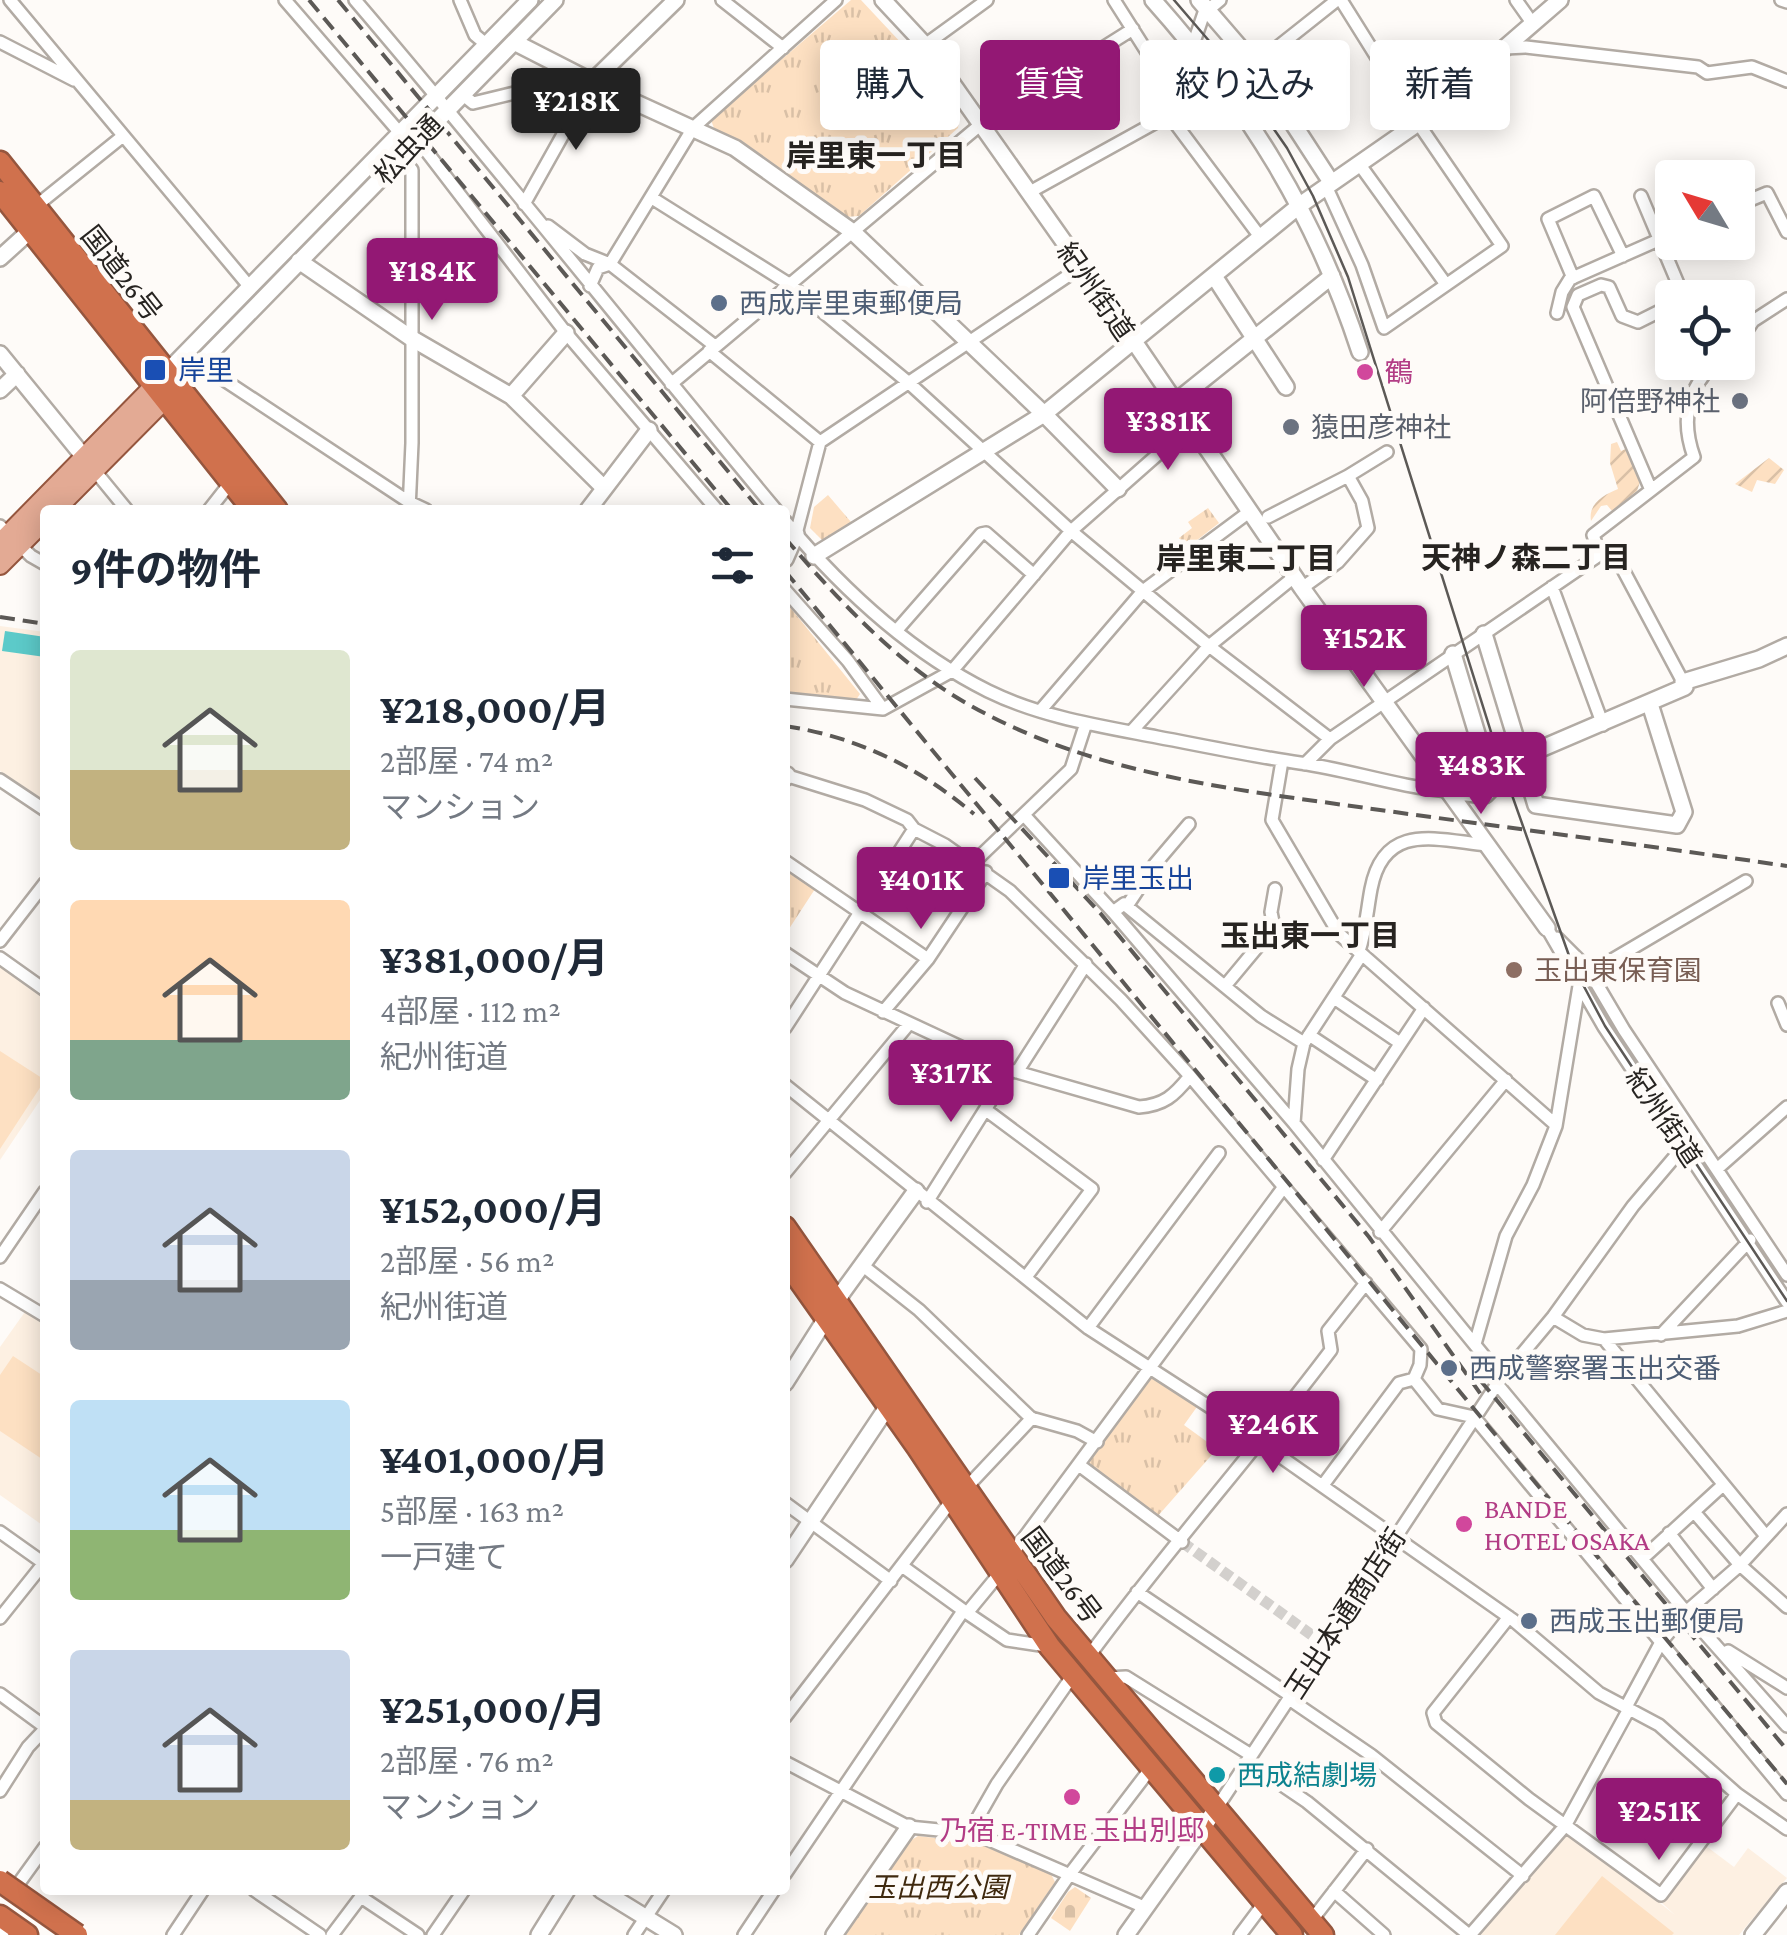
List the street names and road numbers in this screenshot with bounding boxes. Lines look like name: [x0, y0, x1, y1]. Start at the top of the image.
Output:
street label: 松虫通: [368, 108, 449, 190]
street label: 国道26号: [75, 220, 168, 327]
street label: 紀州街道: [1051, 237, 1140, 346]
street label: 紀州街道: [1619, 1062, 1708, 1172]
street label: 国道26号: [1016, 1521, 1108, 1629]
street label: 玉出本通商店街: [1279, 1523, 1412, 1704]

